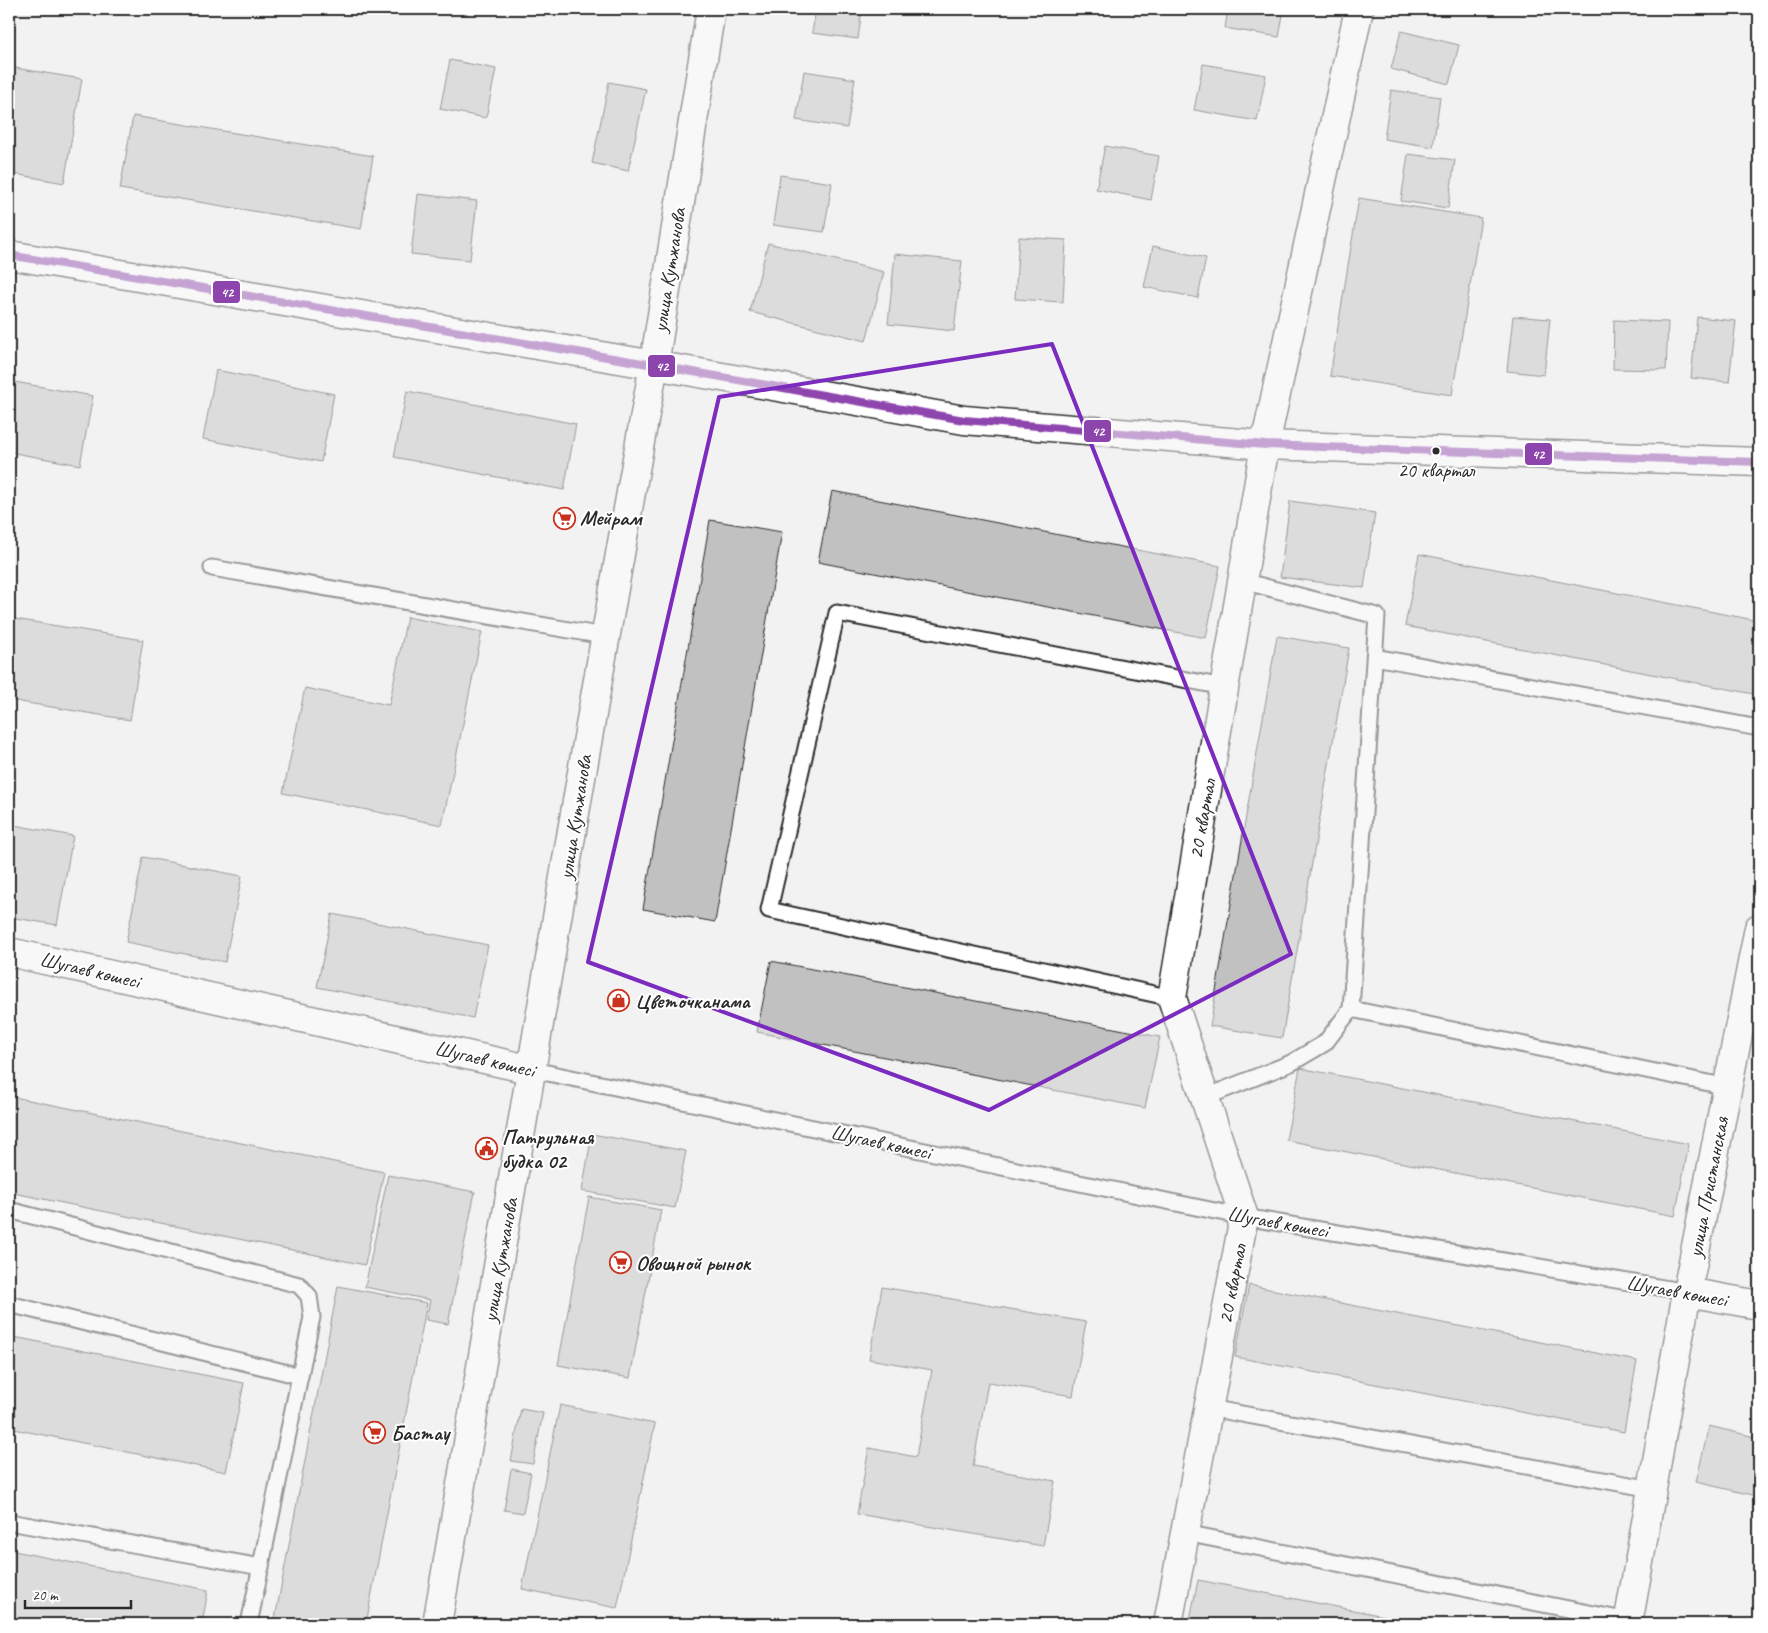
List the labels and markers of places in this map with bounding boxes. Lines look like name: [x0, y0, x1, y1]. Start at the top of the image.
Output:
marker: 20 квартал: [1431, 446, 1441, 456]
place label: 20 квартал: [1398, 458, 1476, 483]
place label: Мейрам: [580, 505, 643, 531]
supermarket icon: Мейрам: [552, 506, 576, 530]
place label: Цветочканама: [635, 988, 752, 1014]
shop icon: Цветочканама: [607, 989, 631, 1013]
place label: Патрульная будка 02: [502, 1124, 595, 1174]
public building icon: Патрульная будка 02: [474, 1137, 498, 1161]
place label: Овощной рынок: [636, 1250, 752, 1276]
supermarket icon: Овощной рынок: [608, 1251, 632, 1275]
place label: Бастау: [391, 1420, 452, 1446]
supermarket icon: Бастау: [363, 1421, 387, 1445]

